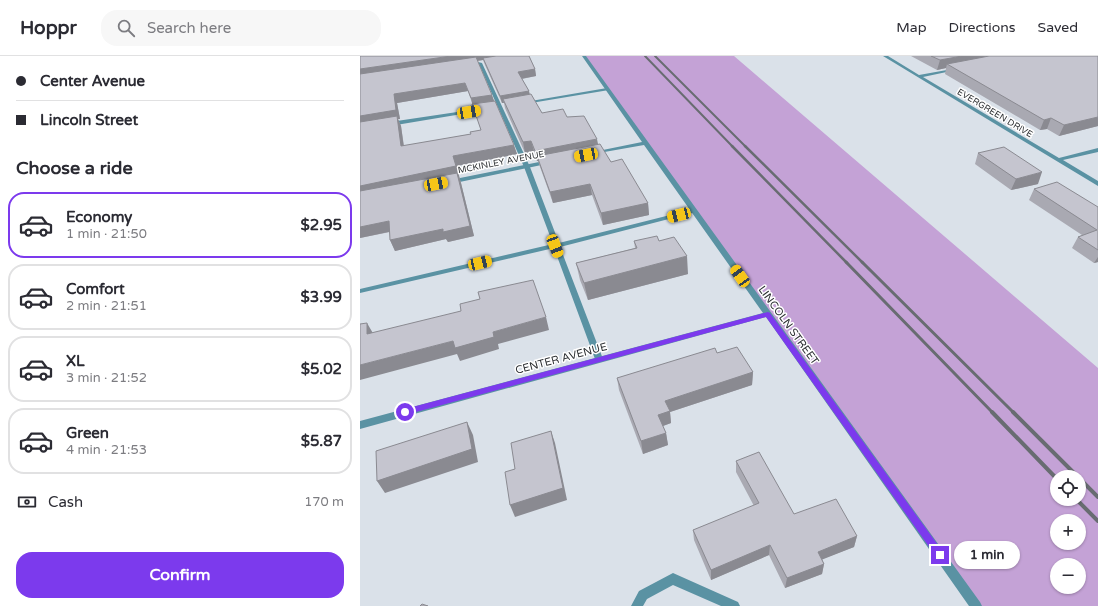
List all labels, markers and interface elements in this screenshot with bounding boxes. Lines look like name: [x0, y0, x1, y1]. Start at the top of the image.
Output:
search box: [101, 10, 381, 46]
text: Hoppr: [20, 17, 77, 39]
icon: search: [115, 17, 137, 39]
text: Search here: [147, 19, 231, 37]
text: Map: [896, 19, 927, 36]
text: Directions: [949, 19, 1016, 36]
text: Saved: [1038, 19, 1078, 36]
text: Center Avenue: [40, 72, 145, 90]
street label: EVERGREEN DRIVE: [955, 87, 1035, 140]
car: [456, 104, 482, 120]
text: Lincoln Street: [40, 111, 138, 129]
car: [573, 147, 599, 163]
street label: MCKINLEY AVENUE: [457, 149, 546, 176]
text: Choose a ride: [16, 157, 133, 179]
car: [423, 176, 449, 192]
car: [666, 206, 692, 224]
icon: car: [18, 207, 54, 243]
text: Economy: [66, 208, 132, 226]
text: $2.95: [301, 216, 342, 234]
text: 1 min · 21:50: [66, 226, 147, 242]
car: [545, 233, 565, 259]
car: [467, 254, 493, 272]
car: [728, 263, 752, 289]
icon: car: [18, 279, 54, 315]
text: Comfort: [66, 280, 125, 298]
street label: LINCOLN STREET: [756, 283, 822, 368]
text: $3.99: [301, 288, 342, 306]
text: 2 min · 21:51: [66, 298, 147, 314]
street label: CENTER AVENUE: [514, 340, 608, 377]
icon: car: [18, 351, 54, 387]
text: XL: [66, 352, 85, 370]
text: $5.02: [301, 360, 342, 378]
text: 3 min · 21:52: [66, 370, 147, 386]
route start: [396, 403, 414, 421]
icon: car: [18, 423, 54, 459]
text: Green: [66, 424, 109, 442]
text: $5.87: [301, 432, 342, 450]
text: 4 min · 21:53: [66, 442, 147, 458]
map controls: [1050, 470, 1086, 594]
button: locate: [1050, 470, 1086, 506]
icon: cash: [16, 491, 38, 513]
text: Cash: [48, 493, 83, 511]
text: 170 m: [304, 494, 344, 510]
button: +: [1050, 514, 1086, 550]
callout: 1 min: [954, 541, 1020, 569]
route end: [931, 546, 949, 564]
text: 1 min: [970, 547, 1004, 563]
button: Confirm: [16, 552, 344, 598]
button: −: [1050, 558, 1086, 594]

